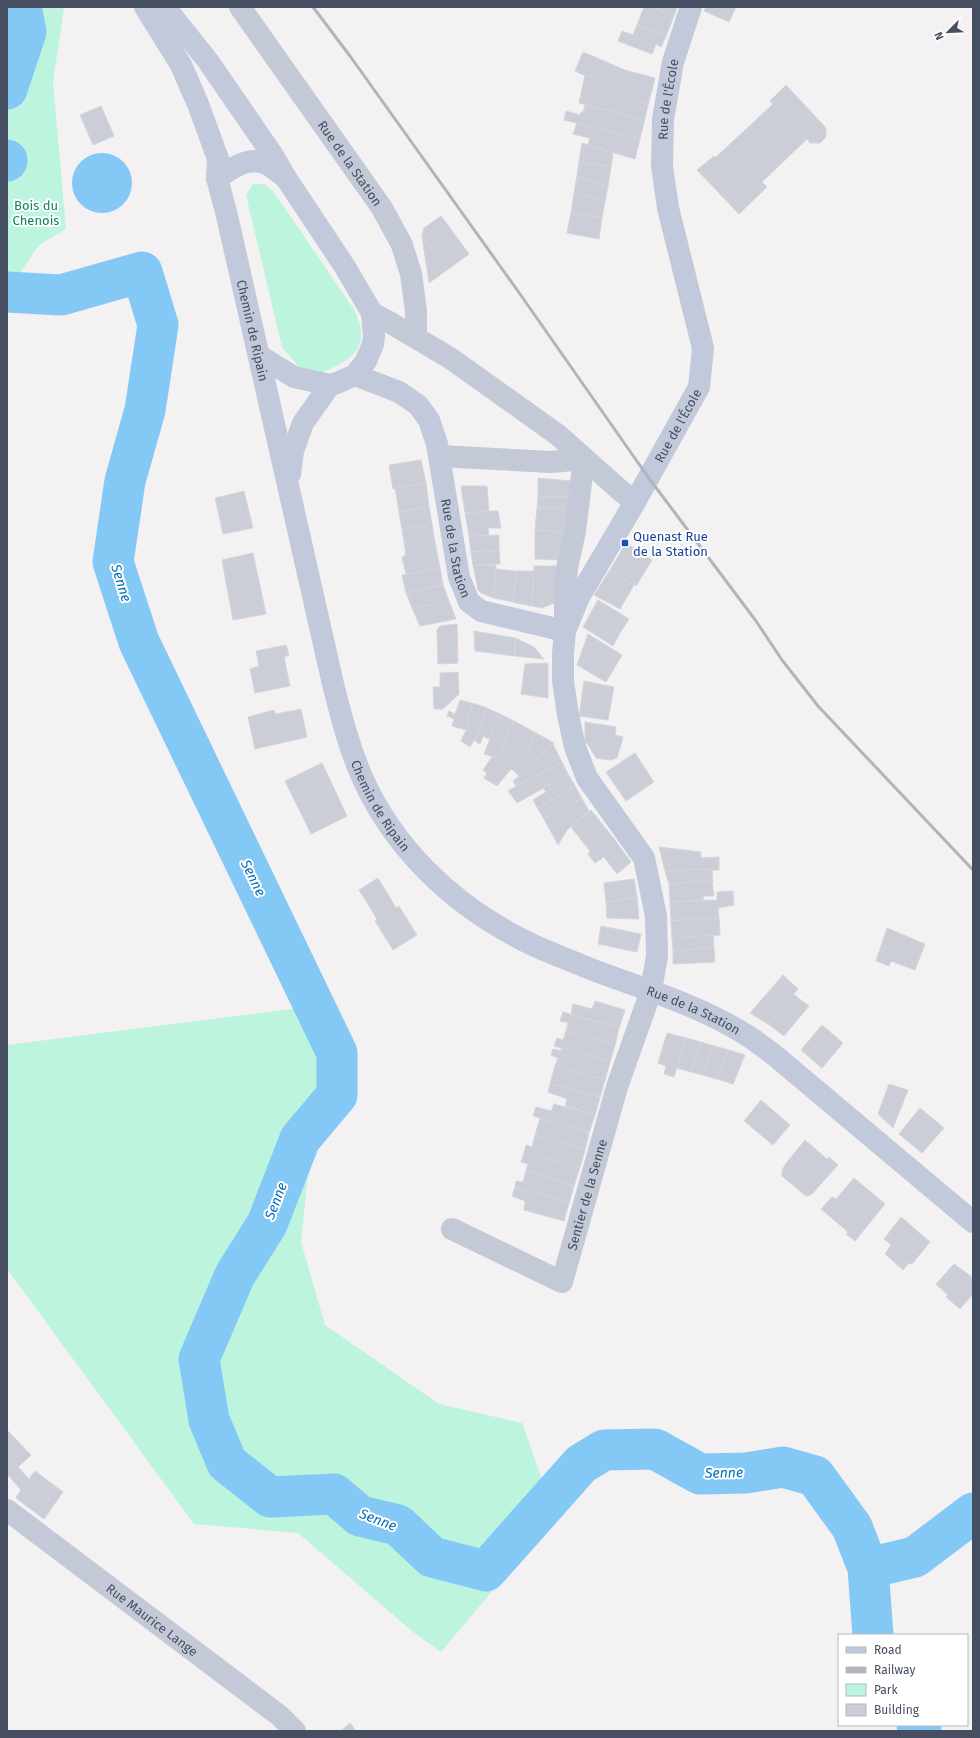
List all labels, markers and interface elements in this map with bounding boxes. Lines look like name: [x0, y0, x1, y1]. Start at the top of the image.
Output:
north arrow: [928, 12, 968, 52]
text: N: [932, 30, 947, 42]
street label: Rue de l'École: [655, 58, 681, 140]
street label: Rue de la Station: [315, 117, 385, 209]
park label: Bois du Chenois: [13, 198, 59, 228]
street label: Chemin de Ripain: [234, 278, 272, 383]
street label: Rue de l'École: [651, 386, 704, 465]
street label: Rue de la Station: [439, 497, 474, 600]
place label: Quenast Rue de la Station: [633, 529, 708, 559]
marker: Quenast Rue de la Station: [620, 538, 630, 548]
water label: Senne: [107, 561, 135, 604]
street label: Chemin de Ripain: [348, 758, 413, 854]
water label: Senne: [237, 856, 269, 899]
street label: Rue de la Station: [645, 983, 743, 1037]
street label: Sentier de la Senne: [564, 1137, 609, 1252]
water label: Senne: [261, 1180, 291, 1223]
water label: Senne: [704, 1464, 743, 1482]
water label: Senne: [356, 1505, 399, 1535]
street label: Rue Maurice Lange: [104, 1580, 201, 1659]
legend: [838, 1634, 968, 1726]
text: Road: [874, 1643, 902, 1657]
text: Railway: [874, 1663, 915, 1677]
text: Park: [874, 1683, 898, 1697]
text: Building: [874, 1703, 920, 1717]

